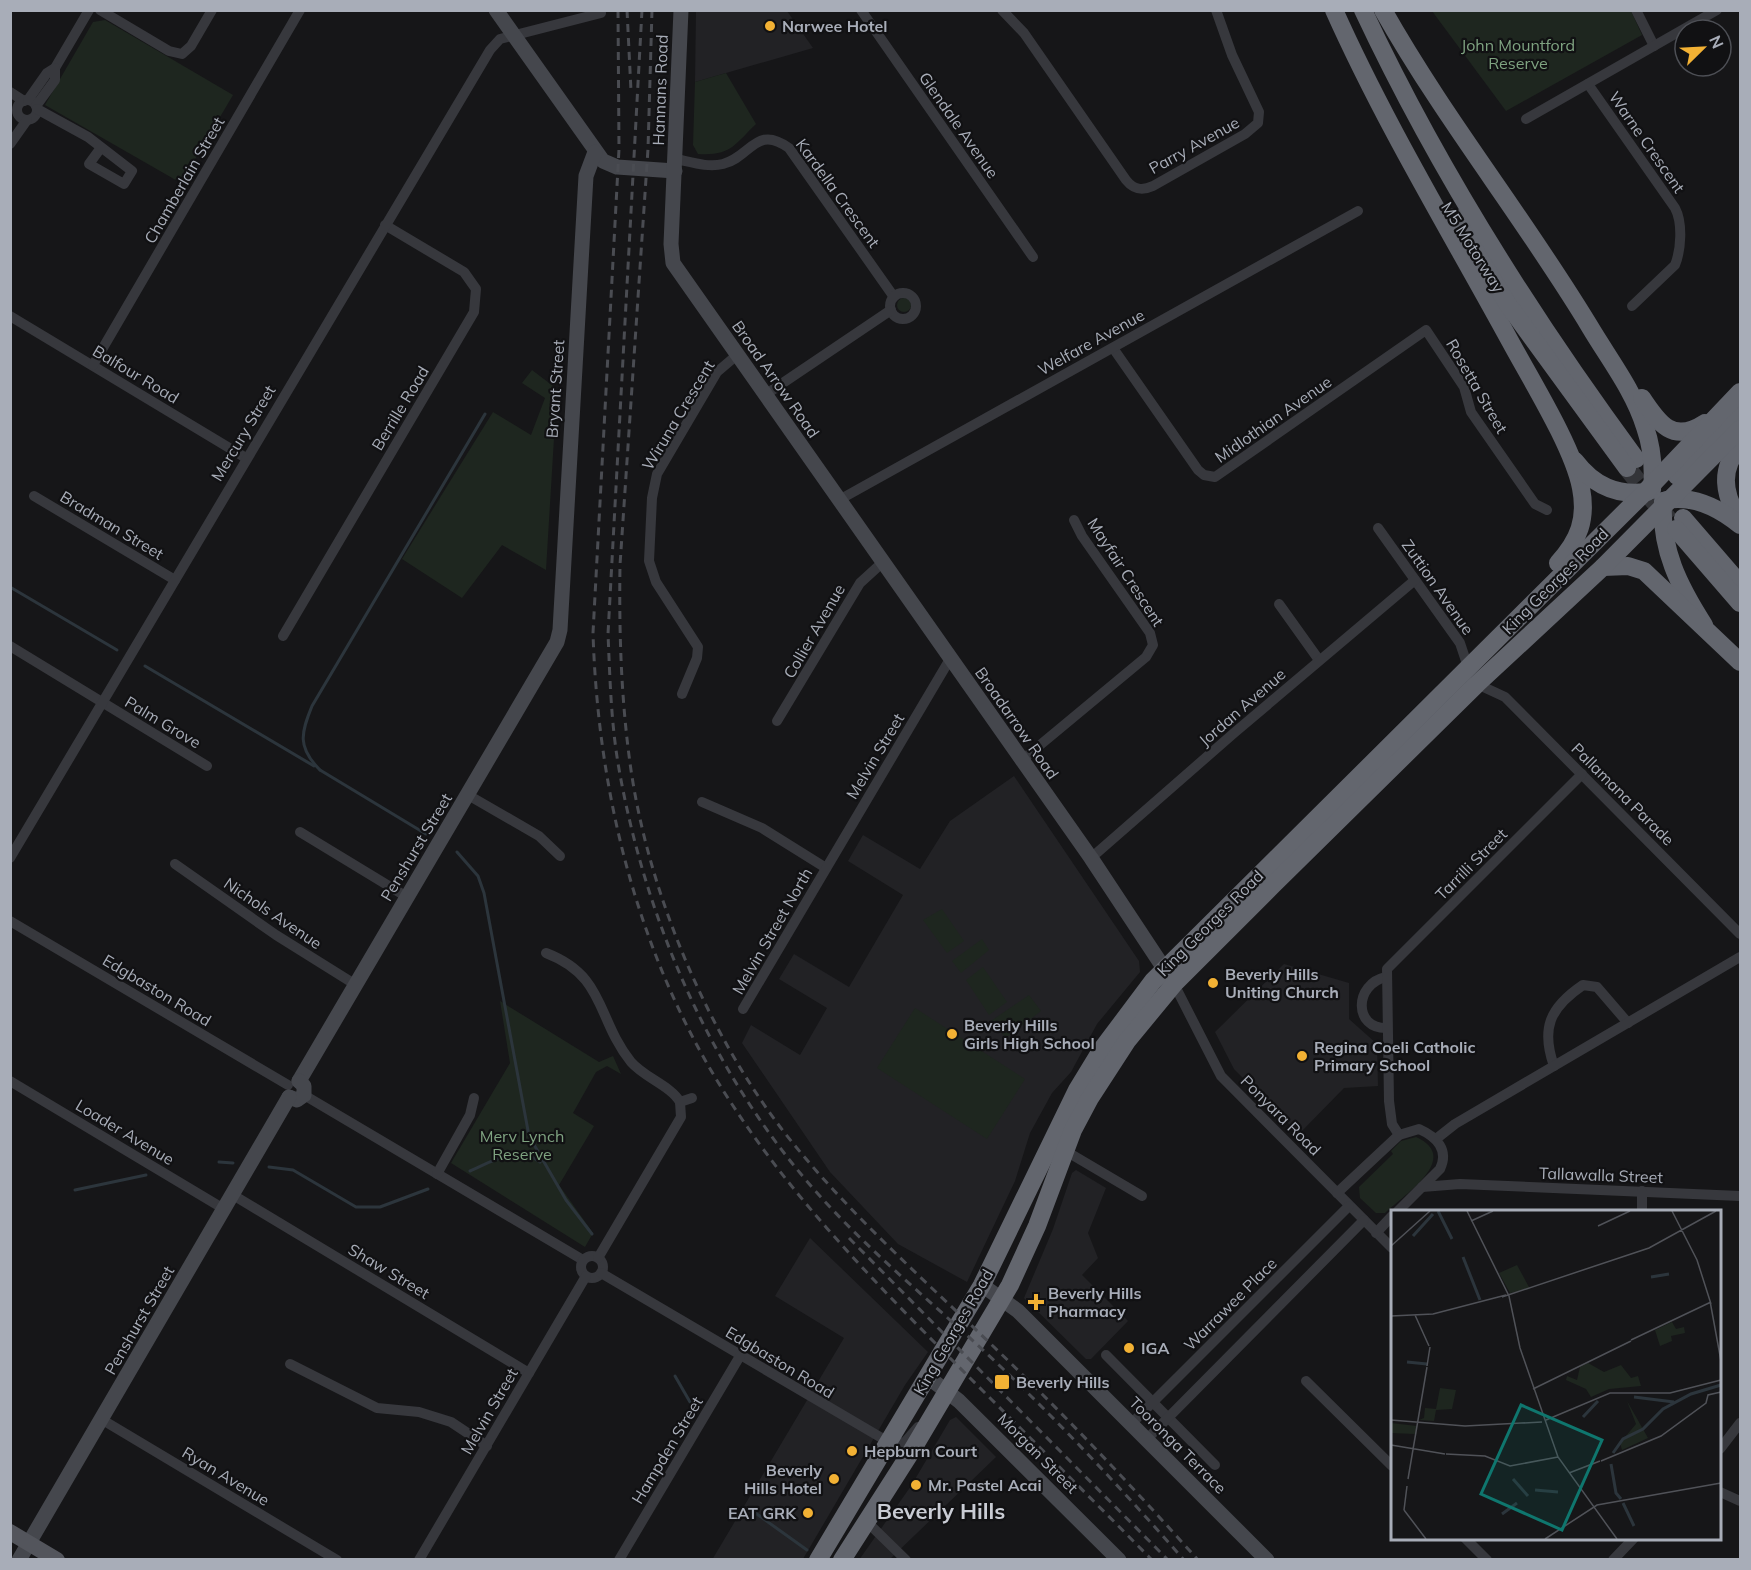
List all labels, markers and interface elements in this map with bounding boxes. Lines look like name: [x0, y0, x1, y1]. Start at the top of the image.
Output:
place label: Narwee Hotel: [782, 16, 887, 36]
north arrow: [1673, 18, 1733, 78]
marker: Narwee Hotel: [763, 19, 777, 33]
text: N: [1705, 32, 1728, 51]
street label: Hannans Road: [648, 34, 672, 146]
park label: John Mountford Reserve: [1461, 35, 1575, 73]
street label: Glendale Avenue: [915, 68, 1003, 182]
street label: Warne Crescent: [1605, 87, 1690, 197]
street label: Parry Avenue: [1145, 112, 1243, 178]
street label: Chamberlain Street: [140, 113, 229, 247]
street label: Kardella Crescent: [792, 135, 884, 252]
street label: M5 Motorway: [1437, 198, 1509, 296]
street label: Welfare Avenue: [1034, 304, 1148, 380]
street label: Broad Arrow Road: [728, 316, 824, 442]
street label: Rosetta Street: [1442, 335, 1512, 437]
street label: Bryant Street: [542, 339, 568, 439]
street label: Balfour Road: [89, 340, 183, 408]
street label: Wiruna Crescent: [637, 356, 719, 474]
street label: Berrille Road: [367, 362, 433, 454]
street label: Midlothian Avenue: [1211, 371, 1335, 467]
street label: Mercury Street: [206, 381, 280, 485]
street label: Bradman Street: [57, 486, 168, 564]
street label: Mayfair Crescent: [1083, 514, 1169, 630]
street label: King Georges Road: [1498, 524, 1612, 638]
street label: Zuttion Avenue: [1398, 535, 1478, 639]
street label: Collier Avenue: [779, 580, 849, 682]
street label: Broadarrow Road: [971, 663, 1063, 783]
street label: Jordan Avenue: [1194, 664, 1290, 750]
street label: Palm Grove: [121, 691, 205, 753]
street label: Melvin Street: [842, 709, 909, 802]
street label: Pallamana Parade: [1568, 739, 1678, 849]
street label: Penshurst Street: [376, 789, 456, 905]
street label: Tarrilli Street: [1431, 824, 1511, 904]
street label: Melvin Street North: [728, 864, 816, 998]
street label: King Georges Road: [1153, 866, 1267, 980]
street label: Nichols Avenue: [220, 873, 326, 953]
street label: Edgbaston Road: [99, 950, 215, 1030]
place label: Beverly Hills Uniting Church: [1225, 964, 1339, 1002]
marker: Beverly Hills Uniting Church: [1206, 976, 1220, 990]
place label: Beverly Hills Girls High School: [964, 1015, 1095, 1053]
marker: Beverly Hills Girls High School: [945, 1027, 959, 1041]
place label: Regina Coeli Catholic Primary School: [1314, 1037, 1475, 1075]
marker: Regina Coeli Catholic Primary School: [1295, 1049, 1309, 1063]
street label: Ponyara Road: [1237, 1071, 1325, 1159]
street label: Loader Avenue: [72, 1095, 178, 1169]
park label: Merv Lynch Reserve: [480, 1126, 564, 1164]
street label: Tallawalla Street: [1539, 1163, 1664, 1187]
inset map: [1391, 1210, 1721, 1540]
street label: Shaw Street: [345, 1239, 434, 1303]
street label: Warrawee Place: [1179, 1253, 1281, 1355]
street label: Penshurst Street: [100, 1262, 178, 1378]
street label: King Georges Road: [909, 1265, 997, 1399]
place label: Beverly Hills Pharmacy: [1048, 1283, 1141, 1321]
marker: Beverly Hills Pharmacy: [1029, 1295, 1043, 1309]
street label: Edgbaston Road: [722, 1322, 838, 1402]
place label: IGA: [1141, 1338, 1169, 1358]
marker: IGA: [1122, 1341, 1136, 1355]
street label: Melvin Street: [456, 1364, 522, 1458]
place label: Beverly Hills: [1016, 1372, 1109, 1392]
marker: Beverly Hills: [993, 1373, 1011, 1391]
street label: Hampden Street: [627, 1392, 707, 1507]
street label: Tooronga Terrace: [1125, 1392, 1231, 1498]
street label: Morgan Street: [994, 1409, 1083, 1498]
place label: Hepburn Court: [864, 1441, 977, 1461]
street label: Ryan Avenue: [179, 1442, 273, 1510]
marker: Hepburn Court: [845, 1444, 859, 1458]
place label: Beverly Hills Hotel: [744, 1460, 822, 1498]
marker: Beverly Hills Hotel: [827, 1472, 841, 1486]
place label: Mr. Pastel Acai: [928, 1475, 1042, 1495]
marker: Mr. Pastel Acai: [909, 1478, 923, 1492]
district label: Beverly Hills: [877, 1497, 1005, 1525]
place label: EAT GRK: [728, 1503, 797, 1523]
marker: EAT GRK: [801, 1506, 815, 1520]

